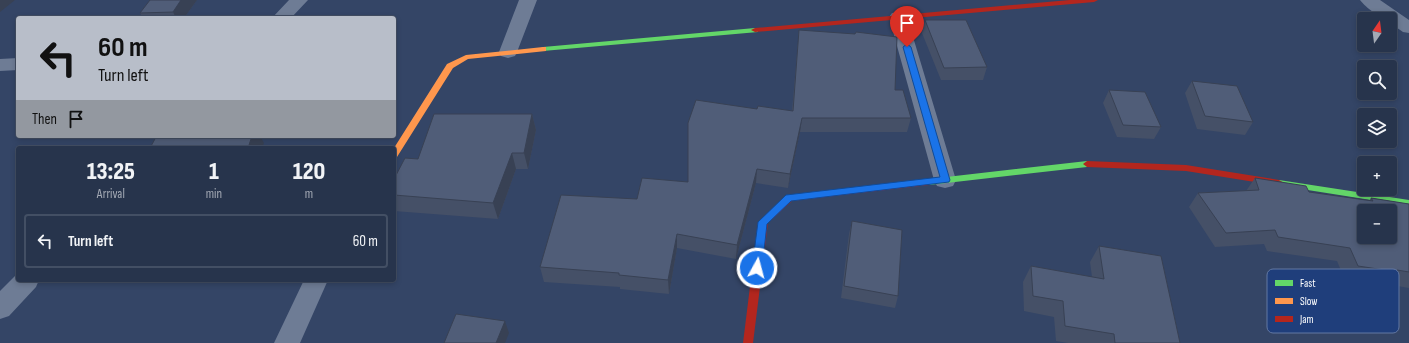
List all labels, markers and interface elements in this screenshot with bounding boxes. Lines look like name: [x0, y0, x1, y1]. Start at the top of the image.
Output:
pin: [890, 6, 924, 47]
icon: arrive: [896, 12, 918, 34]
north arrow: [1357, 12, 1397, 52]
map controls: [1357, 12, 1397, 244]
text: 60 m: [98, 31, 147, 64]
icon: left: [32, 32, 84, 84]
button: search: [1357, 60, 1397, 100]
text: Turn left: [98, 65, 149, 86]
icon: arrive: [65, 108, 87, 130]
button: layers: [1357, 108, 1397, 148]
text: Then: [32, 110, 57, 129]
button: +: [1357, 156, 1397, 196]
text: 13:25: [87, 157, 135, 186]
text: 1: [209, 157, 219, 186]
text: 120: [293, 157, 325, 186]
text: Arrival: [97, 186, 125, 202]
text: min: [206, 186, 222, 202]
text: m: [305, 186, 313, 202]
button: −: [1357, 204, 1397, 244]
icon: left: [34, 230, 56, 252]
text: Turn left: [68, 232, 113, 251]
text: 60 m: [353, 232, 378, 251]
position arrow: [736, 247, 778, 289]
legend: [1267, 269, 1399, 333]
text: Fast: [1300, 277, 1316, 290]
text: Slow: [1300, 295, 1317, 308]
text: Jam: [1299, 313, 1314, 326]

